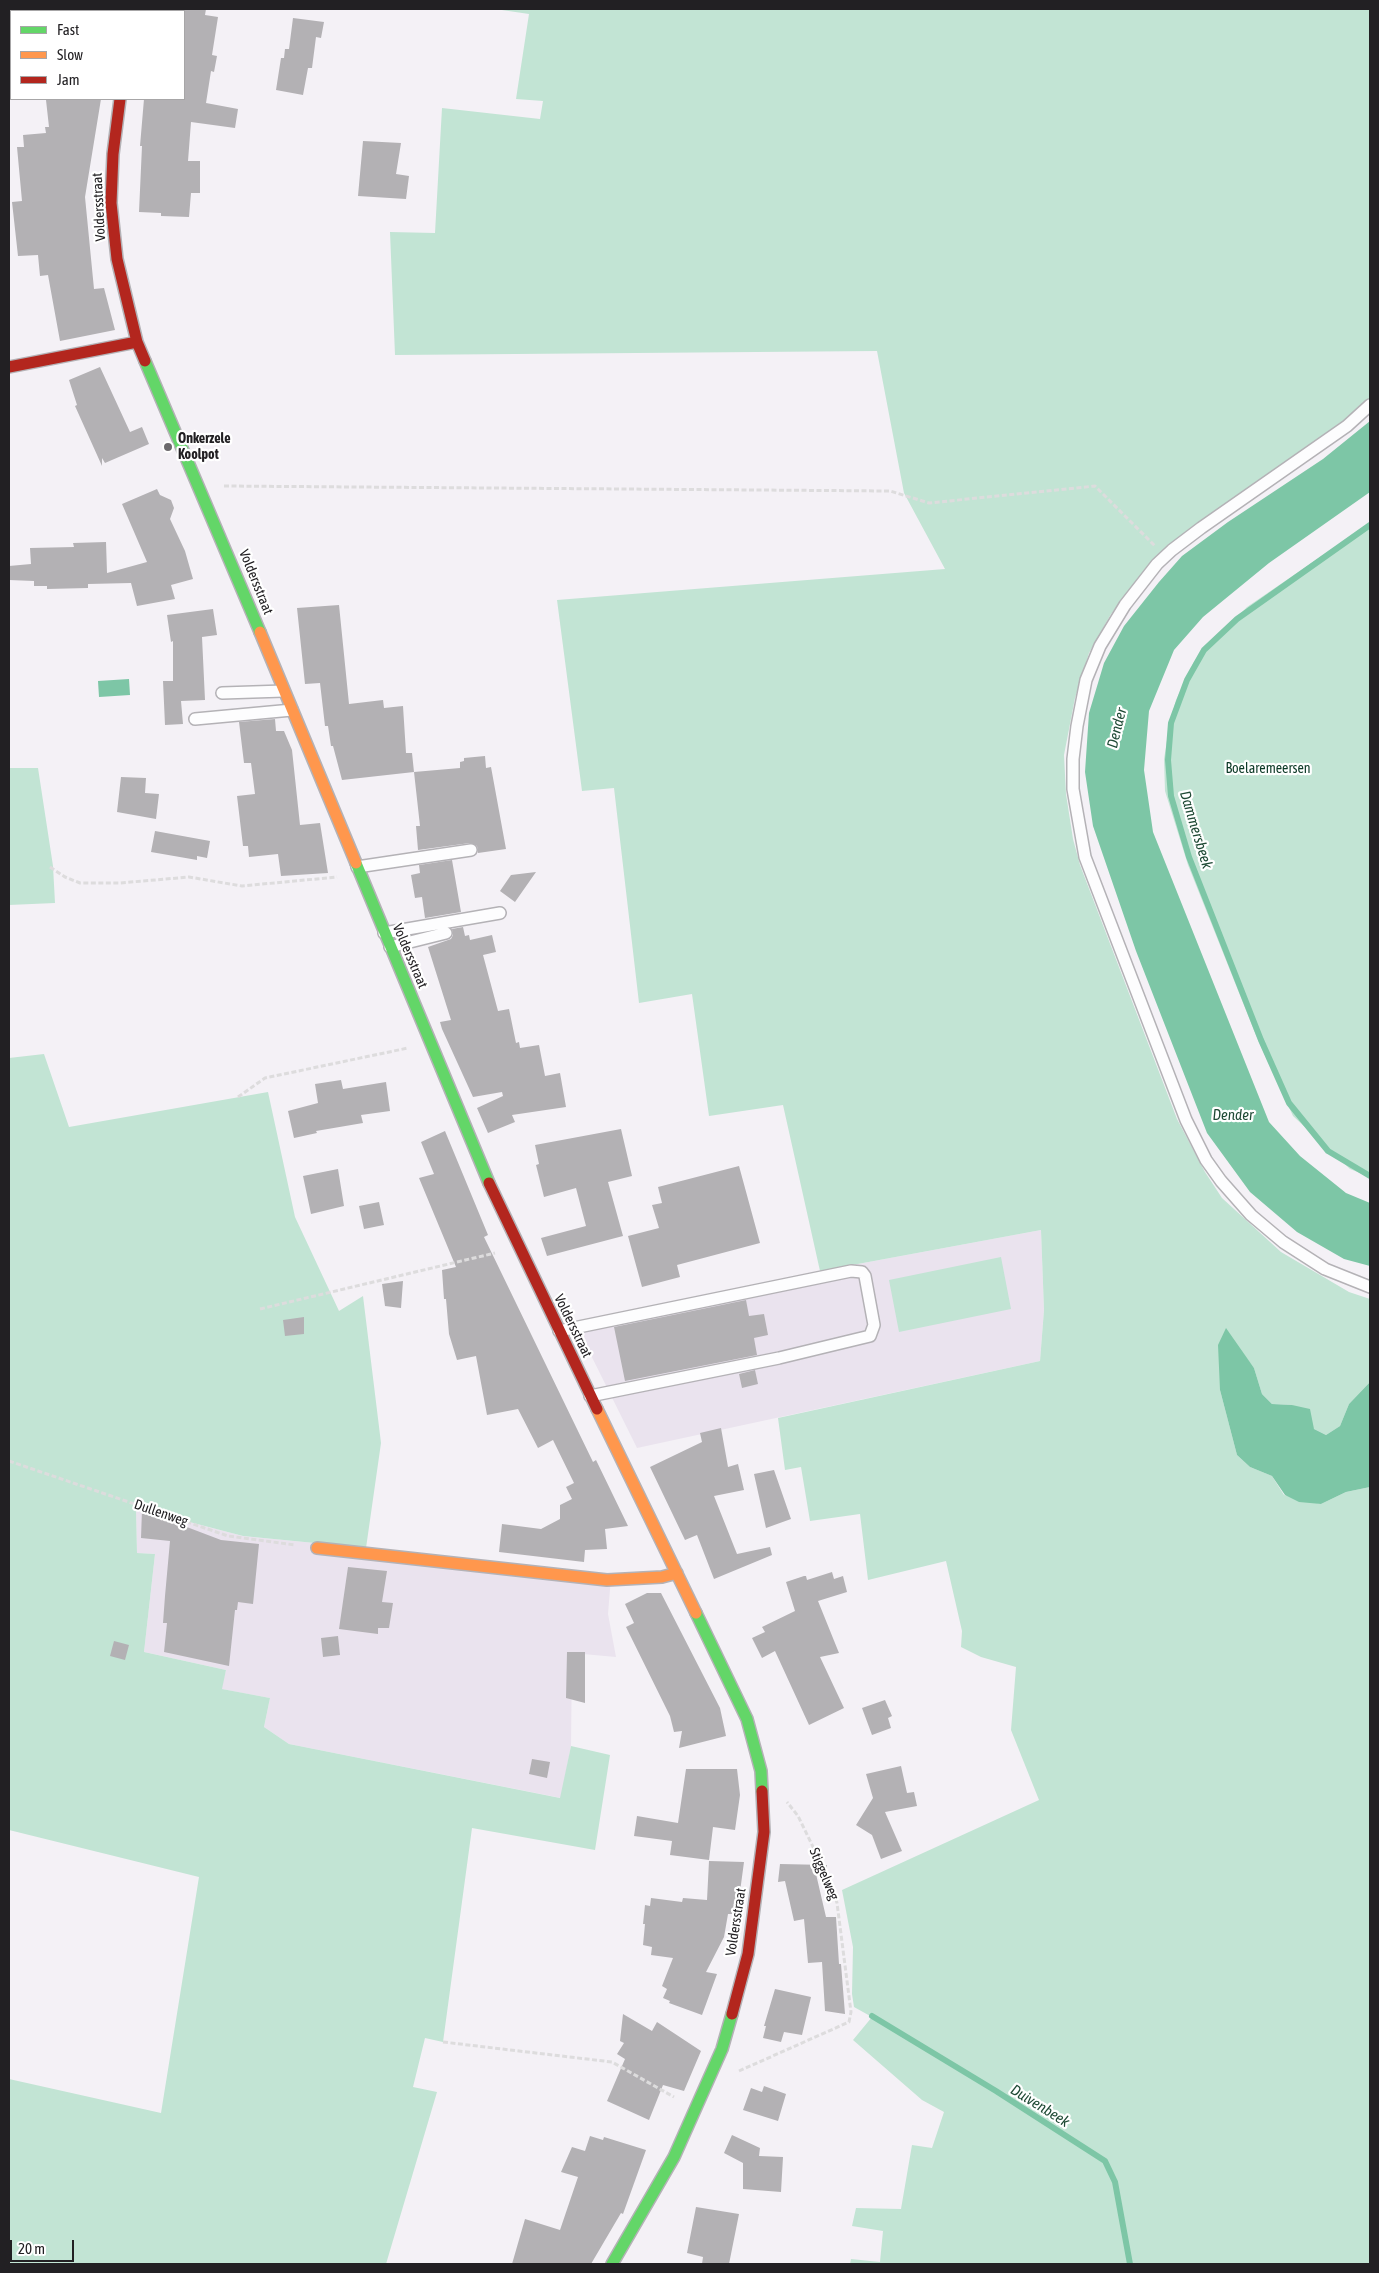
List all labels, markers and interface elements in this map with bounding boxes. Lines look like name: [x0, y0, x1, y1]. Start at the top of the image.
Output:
legend: [10, 10, 185, 100]
text: Fast: [57, 21, 79, 38]
text: Slow: [57, 46, 83, 63]
text: Jam: [57, 71, 80, 88]
street label: Voldersstraat: [89, 172, 109, 242]
place label: Onkerzele Koolpot: [178, 431, 231, 464]
marker: Onkerzele Koolpot: [162, 441, 174, 453]
street label: Voldersstraat: [235, 547, 277, 617]
water label: Dender: [1103, 706, 1131, 750]
park label: Boelaremeersen: [1225, 761, 1311, 777]
water label: Dammersbeek: [1176, 789, 1216, 871]
street label: Voldersstraat: [389, 921, 431, 991]
water label: Dender: [1213, 1106, 1253, 1124]
street label: Voldersstraat: [550, 1292, 596, 1360]
street label: Dullenweg: [132, 1496, 190, 1530]
street label: Stiggelweg: [805, 1845, 843, 1903]
street label: Voldersstraat: [722, 1887, 750, 1957]
water label: Duivenbeek: [1007, 2081, 1073, 2131]
scale bar: [12, 2230, 76, 2262]
text: 20 m: [18, 2240, 45, 2257]

